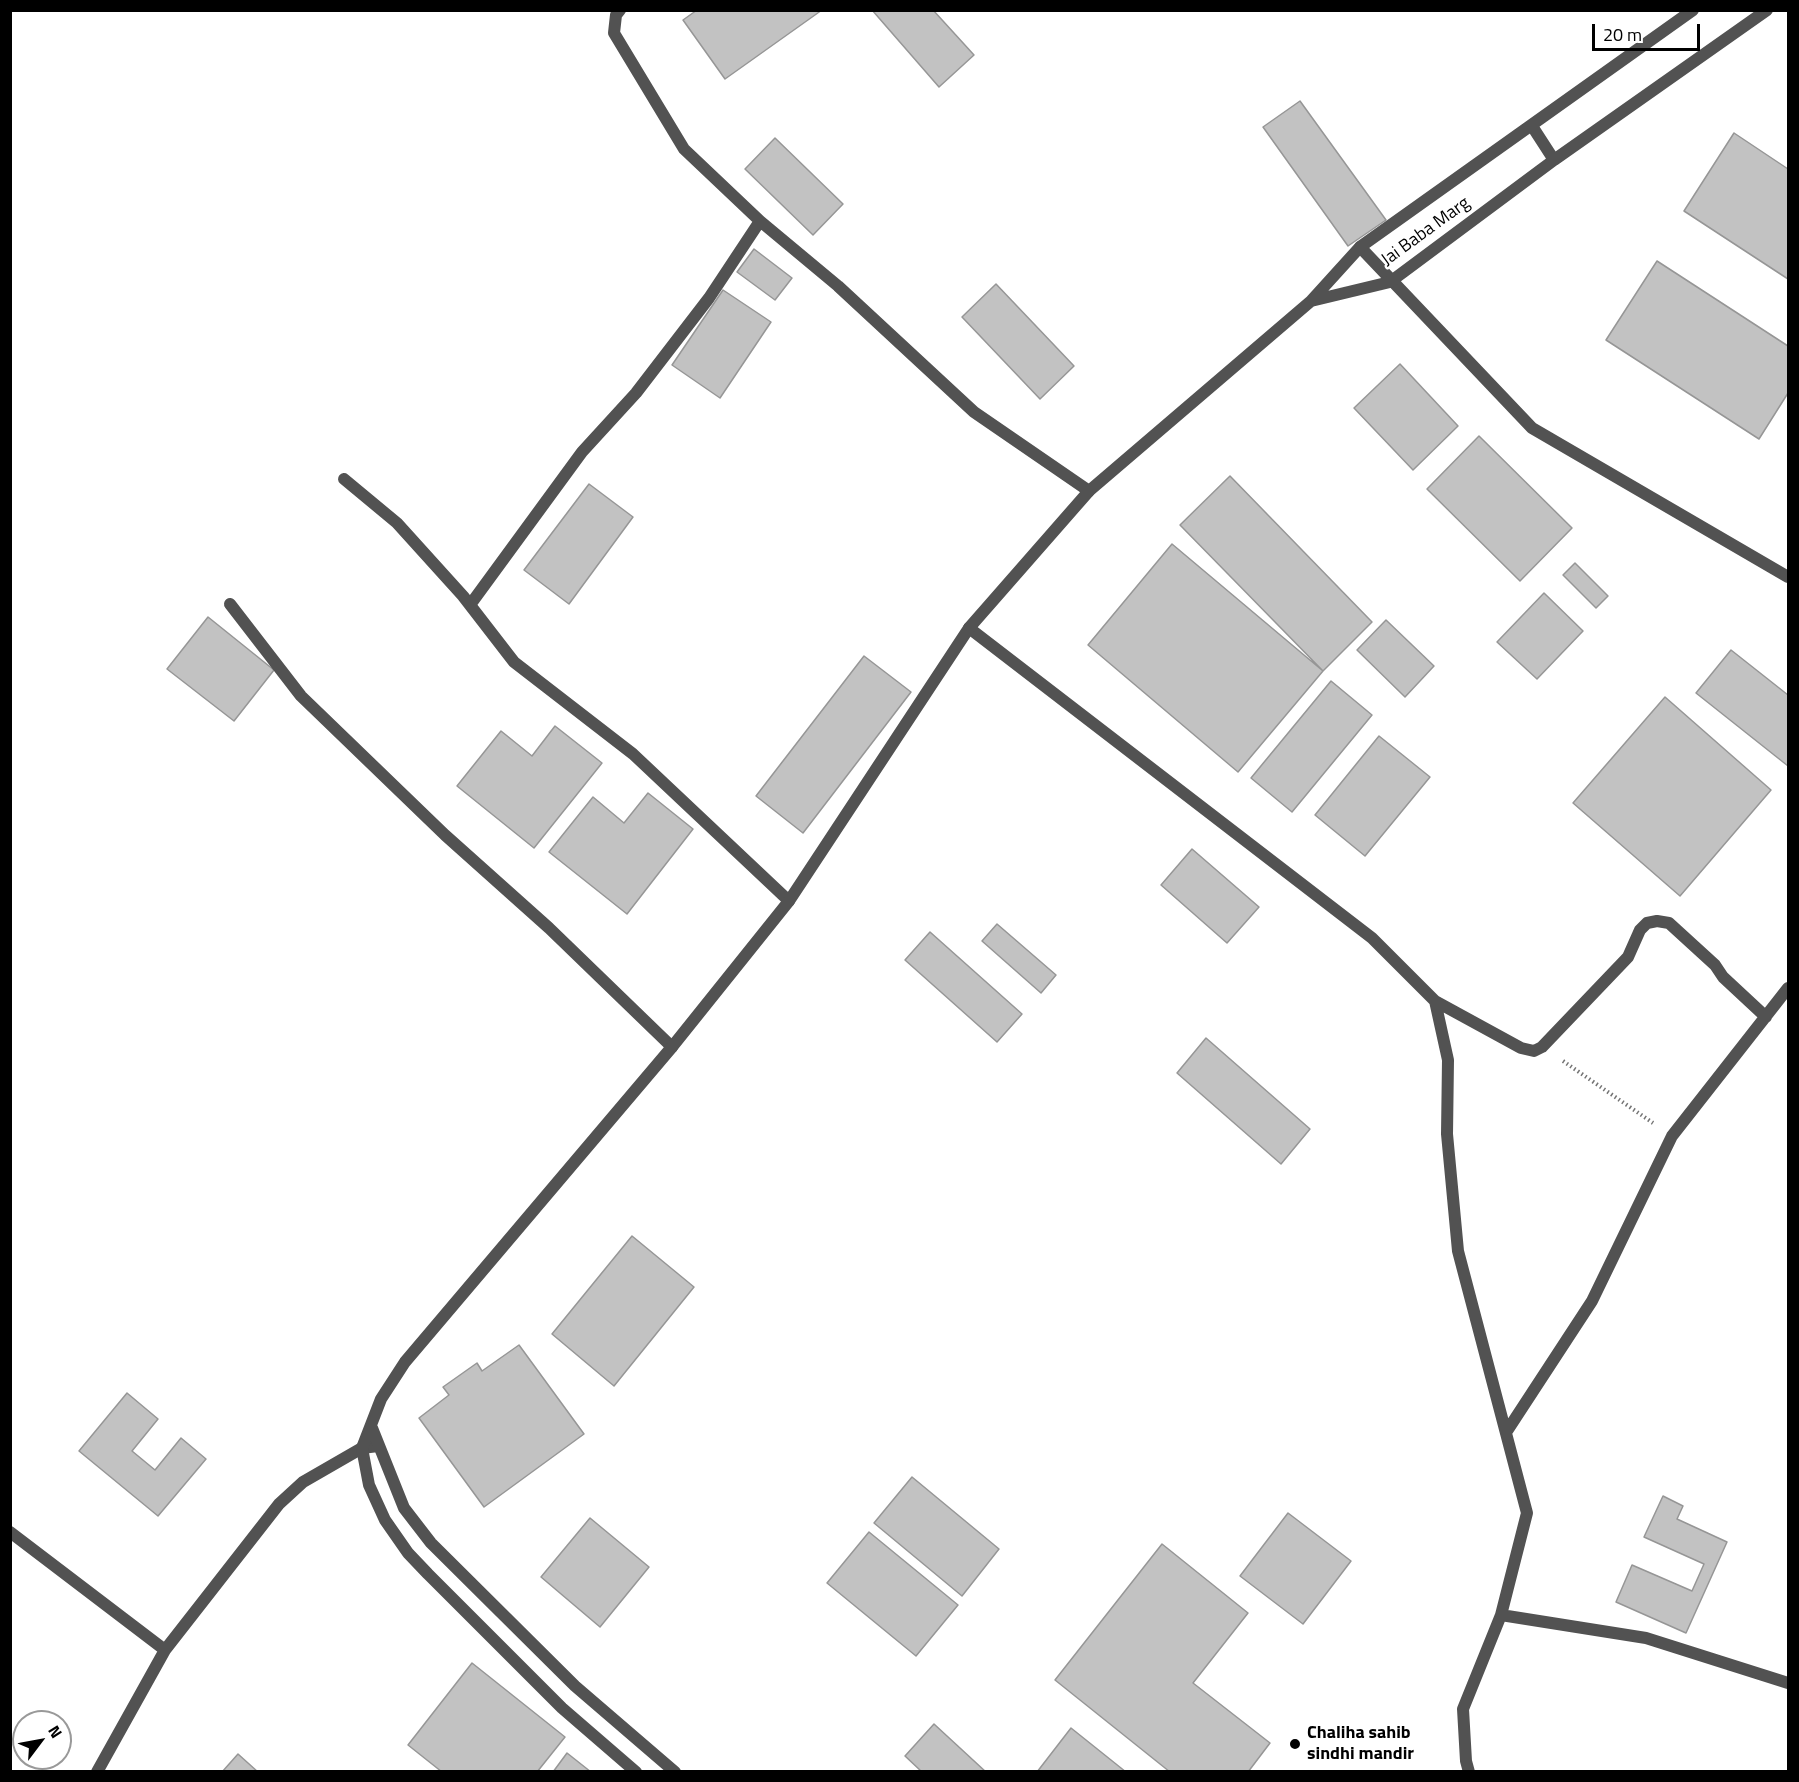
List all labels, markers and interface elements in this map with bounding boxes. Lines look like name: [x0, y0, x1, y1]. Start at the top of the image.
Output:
scale bar: [1595, 12, 1703, 50]
text: 20 m: [1603, 21, 1642, 48]
street label: Jai Baba Marg: [1378, 193, 1474, 271]
north arrow: [12, 1710, 72, 1770]
text: N: [42, 1720, 69, 1743]
place label: Chaliha sahib sindhi mandir: [1307, 1723, 1414, 1766]
marker: Chaliha sahib sindhi mandir: [1288, 1737, 1302, 1751]

